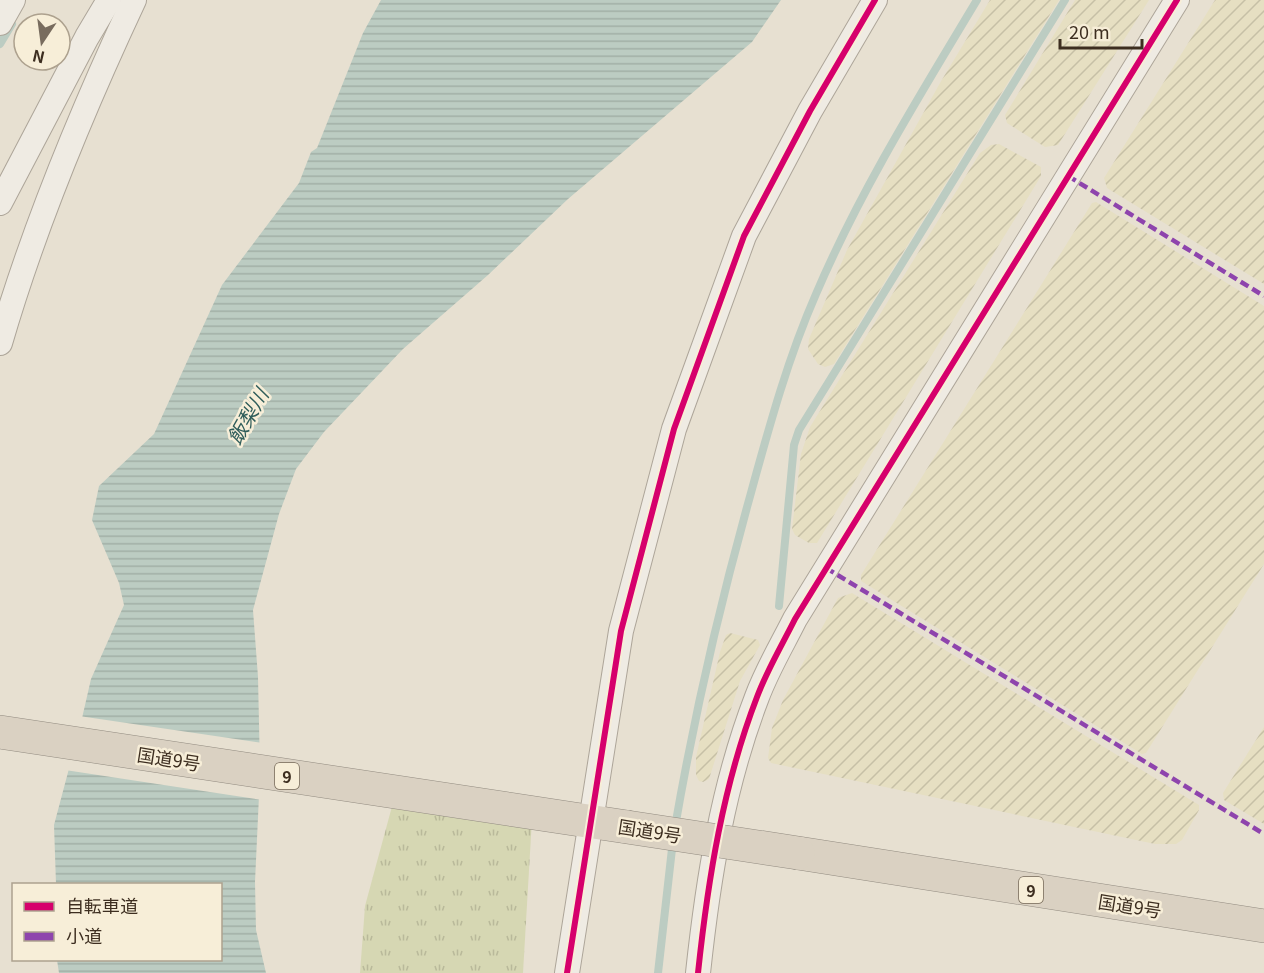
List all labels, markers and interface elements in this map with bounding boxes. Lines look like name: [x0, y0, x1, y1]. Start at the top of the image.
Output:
north arrow: [12, 12, 72, 72]
scale bar: [1060, 12, 1142, 50]
text: 20 m: [1069, 18, 1110, 44]
text: N: [30, 45, 47, 71]
water label: 飯梨川: [219, 381, 276, 449]
street label: 国道9号: [135, 740, 203, 776]
road number: 9: [275, 763, 299, 789]
street label: 国道9号: [616, 812, 684, 848]
road number: 9: [1019, 877, 1043, 903]
legend: [12, 883, 222, 961]
street label: 国道9号: [1096, 887, 1164, 923]
text: 自転車道: [66, 892, 138, 918]
text: 小道: [66, 922, 102, 948]

